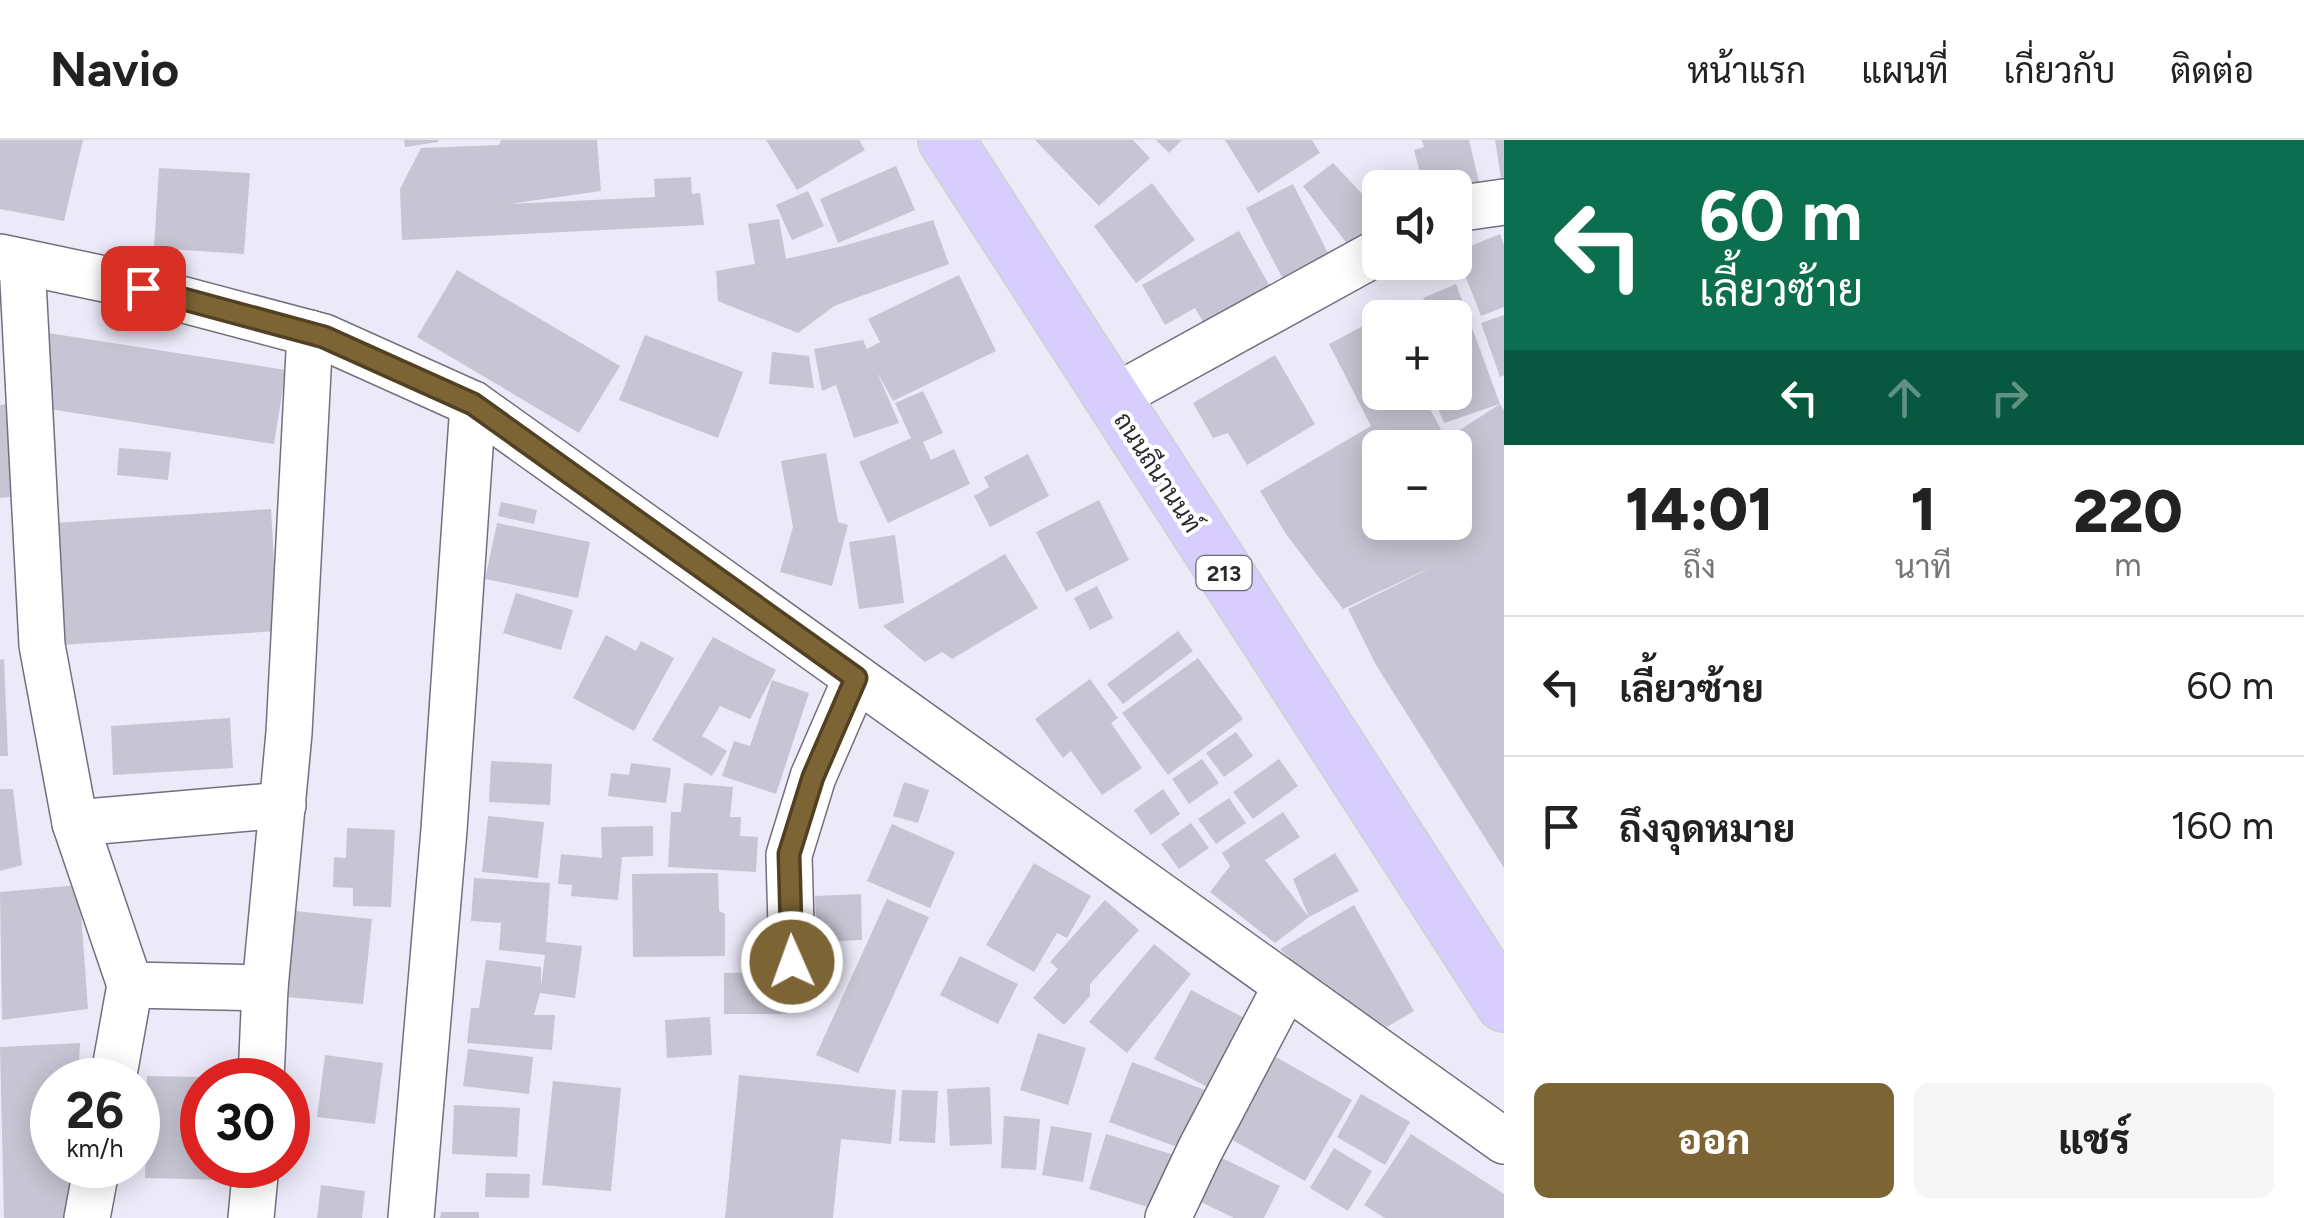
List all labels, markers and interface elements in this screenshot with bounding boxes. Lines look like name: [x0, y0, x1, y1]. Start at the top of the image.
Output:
text: Navio: [50, 40, 179, 98]
text: หน้าแรก: [1687, 50, 1806, 92]
text: แผนที่: [1861, 50, 1949, 92]
text: เกี่ยวกับ: [2004, 50, 2115, 92]
text: ติดต่อ: [2170, 50, 2254, 92]
map controls: [1362, 170, 1472, 540]
button: sound: [1362, 170, 1472, 280]
text: 60 m: [1699, 173, 1863, 258]
icon: left: [1534, 180, 1664, 310]
pin: [101, 246, 186, 331]
icon: arrive: [116, 261, 171, 316]
text: เลี้ยวซ้าย: [1699, 263, 1863, 317]
button: +: [1362, 300, 1472, 410]
icon: left: [1772, 370, 1827, 425]
icon: ahead: [1877, 370, 1932, 425]
icon: right: [1982, 370, 2037, 425]
street label: ถนนถีนานนท์: [1108, 405, 1210, 538]
button: −: [1362, 430, 1472, 540]
text: 14:01: [1625, 473, 1773, 545]
text: 1: [1910, 473, 1936, 545]
text: 220: [2073, 475, 2183, 547]
text: m: [2114, 546, 2141, 584]
text: ถึง: [1683, 548, 1716, 586]
text: นาที: [1895, 548, 1952, 586]
road number: 213: [1196, 556, 1252, 590]
icon: left: [1534, 659, 1589, 714]
text: 60 m: [2186, 663, 2274, 709]
text: เลี้ยวซ้าย: [1619, 666, 1764, 712]
icon: arrive: [1534, 799, 1589, 854]
text: 160 m: [2171, 803, 2274, 849]
text: ถึงจุดหมาย: [1619, 806, 1795, 852]
position arrow: [740, 910, 844, 1014]
speed limit sign: 30: [180, 1058, 310, 1188]
text: 26: [66, 1080, 124, 1141]
button: ออก: [1534, 1083, 1894, 1198]
button: แชร์: [1914, 1083, 2274, 1198]
text: km/h: [66, 1133, 124, 1163]

